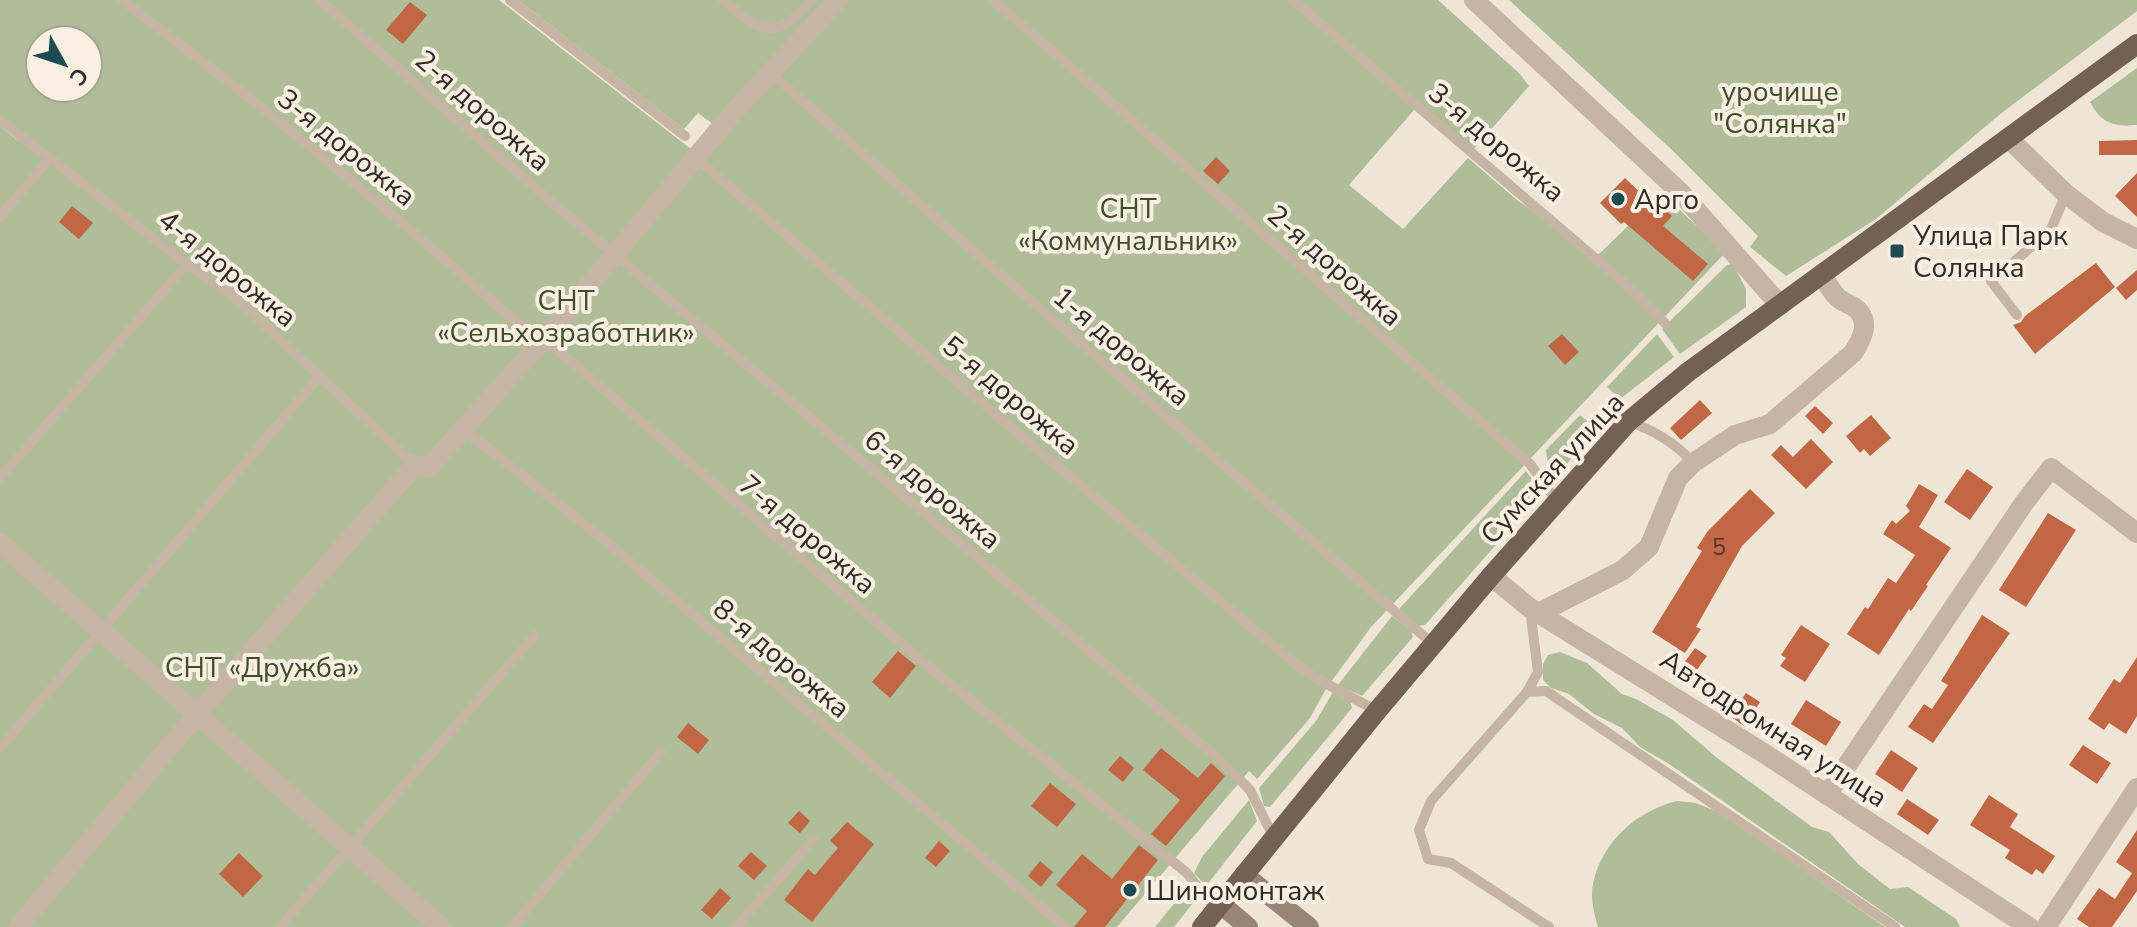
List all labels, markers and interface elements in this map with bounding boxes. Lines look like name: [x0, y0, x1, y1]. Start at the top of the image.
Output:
north arrow: [24, 24, 104, 104]
street label: 2-я дорожка: [407, 41, 558, 180]
text: С: [62, 61, 95, 92]
park label: урочище "Солянка": [1713, 73, 1847, 143]
street label: 3-я дорожка: [1420, 74, 1573, 211]
street label: 3-я дорожка: [269, 80, 423, 215]
place label: Арго: [1634, 181, 1699, 219]
park label: СНТ «Коммунальник»: [1018, 190, 1238, 260]
marker: Арго: [1609, 190, 1627, 208]
street label: 2-я дорожка: [1259, 196, 1410, 335]
street label: 4-я дорожка: [150, 201, 304, 336]
place label: Улица Парк Солянка: [1912, 217, 2068, 287]
marker: Улица Парк Солянка: [1888, 242, 1906, 260]
street label: 1-я дорожка: [1045, 278, 1198, 415]
park label: СНТ «Сельхозработник»: [437, 282, 695, 352]
street label: 5-я дорожка: [934, 327, 1087, 464]
street label: Сумская улица: [1472, 384, 1633, 553]
street label: 6-я дорожка: [856, 421, 1009, 558]
street label: 7-я дорожка: [731, 466, 884, 603]
house number: 5: [1712, 531, 1726, 563]
street label: 8-я дорожка: [705, 590, 858, 727]
street label: Автодромная улица: [1653, 641, 1894, 817]
park label: СНТ «Дружба»: [165, 649, 359, 687]
place label: Шиномонтаж: [1146, 872, 1324, 910]
marker: Шиномонтаж: [1121, 881, 1139, 899]

